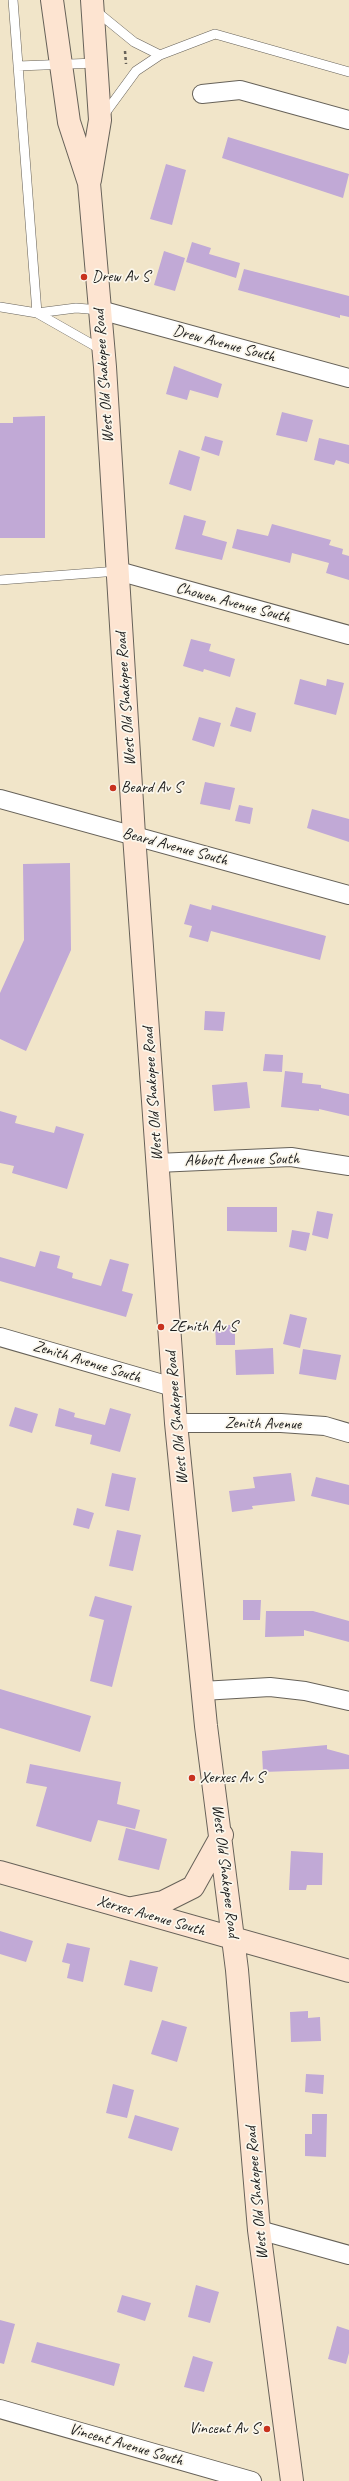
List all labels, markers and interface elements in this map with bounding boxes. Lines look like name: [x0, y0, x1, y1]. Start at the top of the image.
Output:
place label: Drew Av S: [92, 267, 149, 287]
marker: Drew Av S: [79, 272, 89, 282]
street label: West Old Shakopee Road: [90, 309, 118, 443]
street label: Drew Avenue South: [171, 321, 277, 367]
street label: Chowen Avenue South: [174, 579, 292, 627]
street label: West Old Shakopee Road: [112, 632, 140, 766]
place label: Beard Av S: [121, 778, 182, 798]
marker: Beard Av S: [108, 783, 118, 793]
street label: Beard Avenue South: [120, 824, 230, 870]
street label: West Old Shakopee Road: [139, 1027, 167, 1161]
street label: Abbott Avenue South: [185, 1149, 299, 1171]
place label: ZEnith Av S: [169, 1317, 237, 1337]
marker: ZEnith Av S: [156, 1322, 166, 1332]
street label: Zenith Avenue South: [31, 1336, 143, 1388]
street label: West Old Shakopee Road: [162, 1351, 192, 1485]
street label: Zenith Avenue: [225, 1414, 301, 1434]
place label: Xerxes Av S: [200, 1768, 264, 1788]
marker: Xerxes Av S: [187, 1773, 197, 1783]
street label: West Old Shakopee Road: [207, 1803, 243, 1939]
street label: Xerxes Avenue South: [95, 1891, 207, 1941]
street label: West Old Shakopee Road: [242, 2126, 272, 2260]
place label: Vincent Av S: [189, 2419, 259, 2439]
street label: Vincent Avenue South: [67, 2420, 185, 2470]
marker: Vincent Av S: [262, 2424, 272, 2434]

